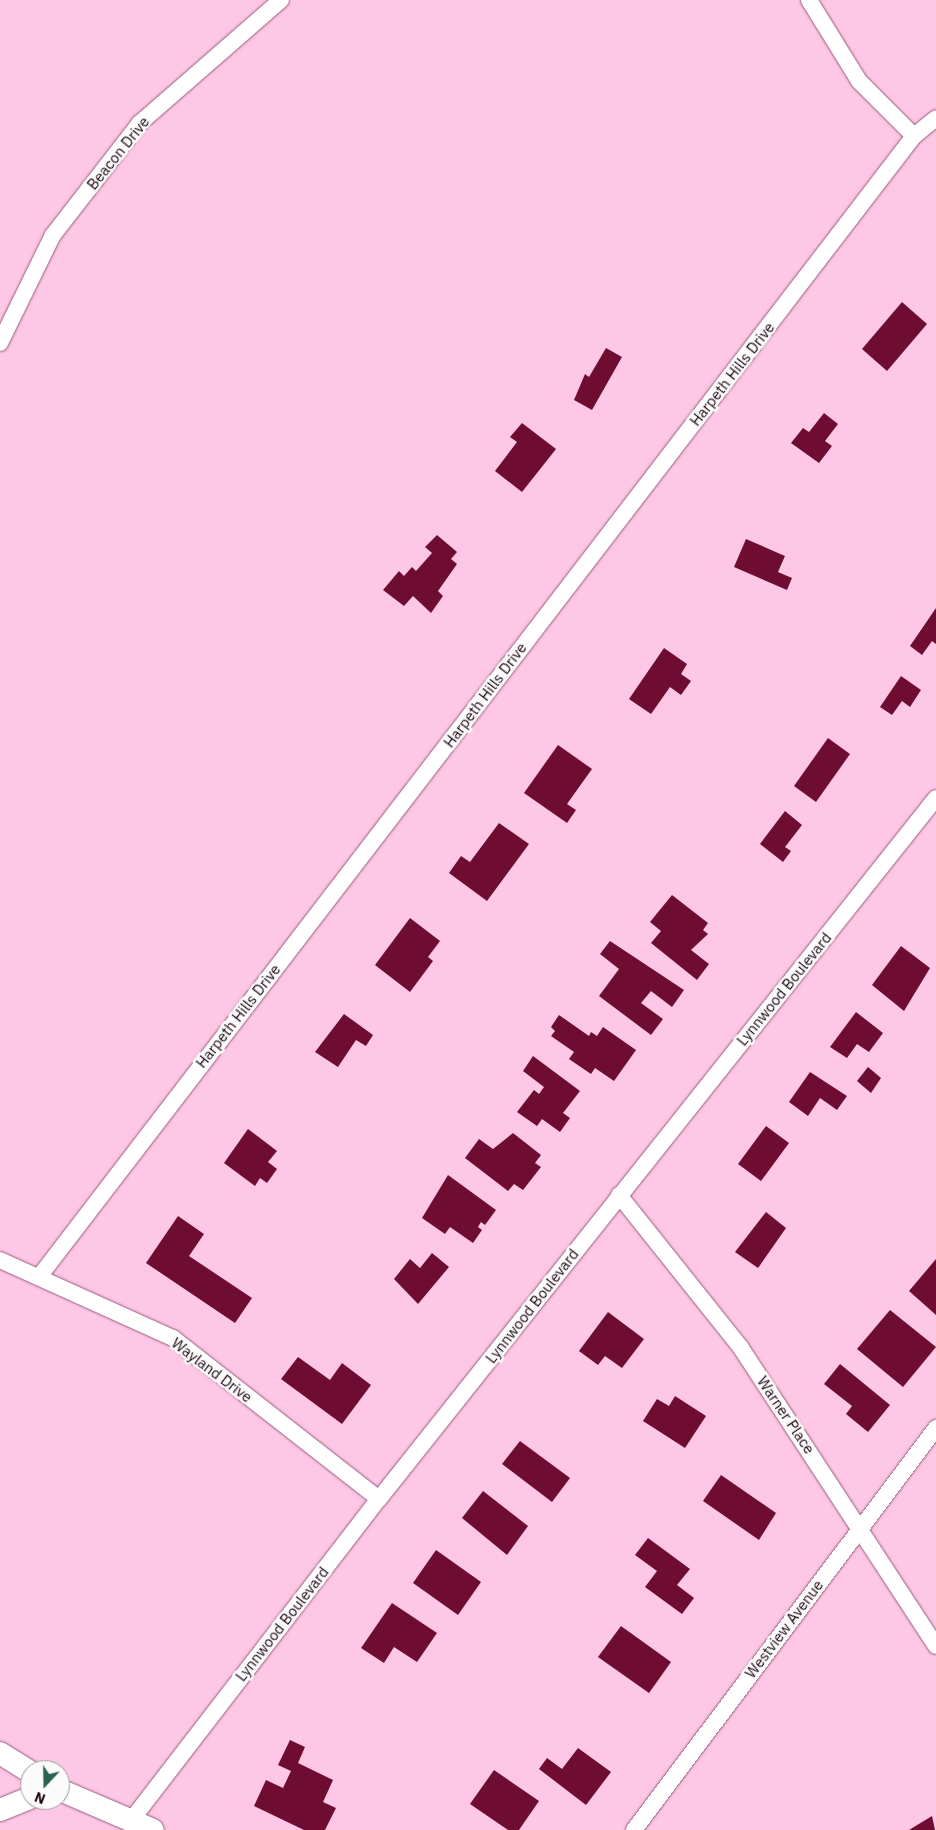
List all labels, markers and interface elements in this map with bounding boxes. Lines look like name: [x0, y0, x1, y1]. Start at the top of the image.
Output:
street label: Beacon Drive: [83, 113, 153, 193]
street label: Harpeth Hills Drive: [686, 319, 778, 429]
street label: Harpeth Hills Drive: [440, 639, 530, 751]
street label: Lynnwood Boulevard: [733, 929, 835, 1049]
street label: Harpeth Hills Drive: [192, 961, 284, 1071]
street label: Lynnwood Boulevard: [482, 1245, 582, 1367]
street label: Wayland Drive: [168, 1334, 256, 1406]
street label: Warner Place: [754, 1373, 818, 1457]
street label: Lynnwood Boulevard: [232, 1563, 332, 1685]
street label: Westview Avenue: [741, 1576, 827, 1682]
north arrow: [20, 1760, 70, 1810]
text: N: [32, 1788, 48, 1808]

